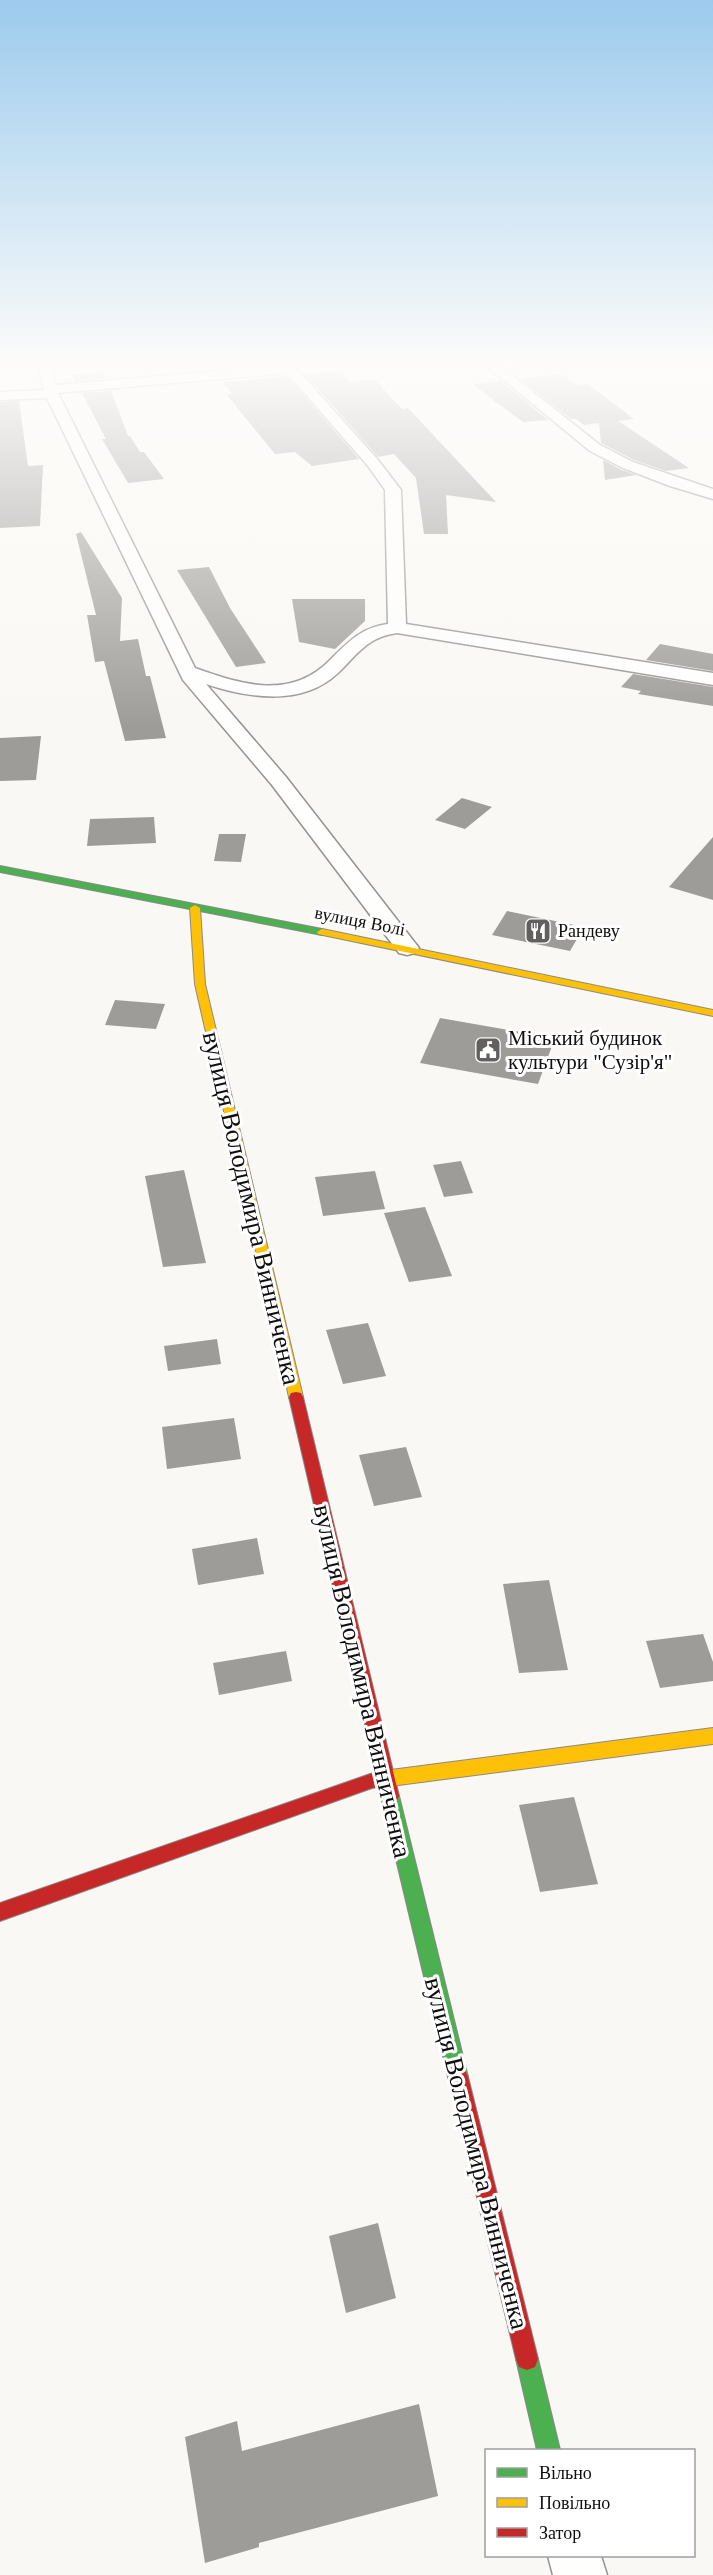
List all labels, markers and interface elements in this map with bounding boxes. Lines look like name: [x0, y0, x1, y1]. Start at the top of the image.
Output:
street label: вулиця Волі: [313, 902, 407, 940]
restaurant icon: Рандеву: [523, 916, 553, 946]
place label: Рандеву: [558, 921, 620, 941]
place label: Міський будинок культури "Сузір'я": [508, 1026, 672, 1074]
street label: вулиця Володимира Винниченка: [197, 1029, 306, 1388]
public building icon: Міський будинок культури "Сузір'я": [473, 1035, 503, 1065]
street label: вулиця Володимира Винниченка: [308, 1502, 417, 1861]
street label: вулиця Володимира Винниченка: [419, 1974, 534, 2332]
legend: [485, 2449, 695, 2557]
text: Вільно: [539, 2463, 592, 2483]
text: Повільно: [539, 2493, 610, 2513]
text: Затор: [539, 2523, 581, 2543]

